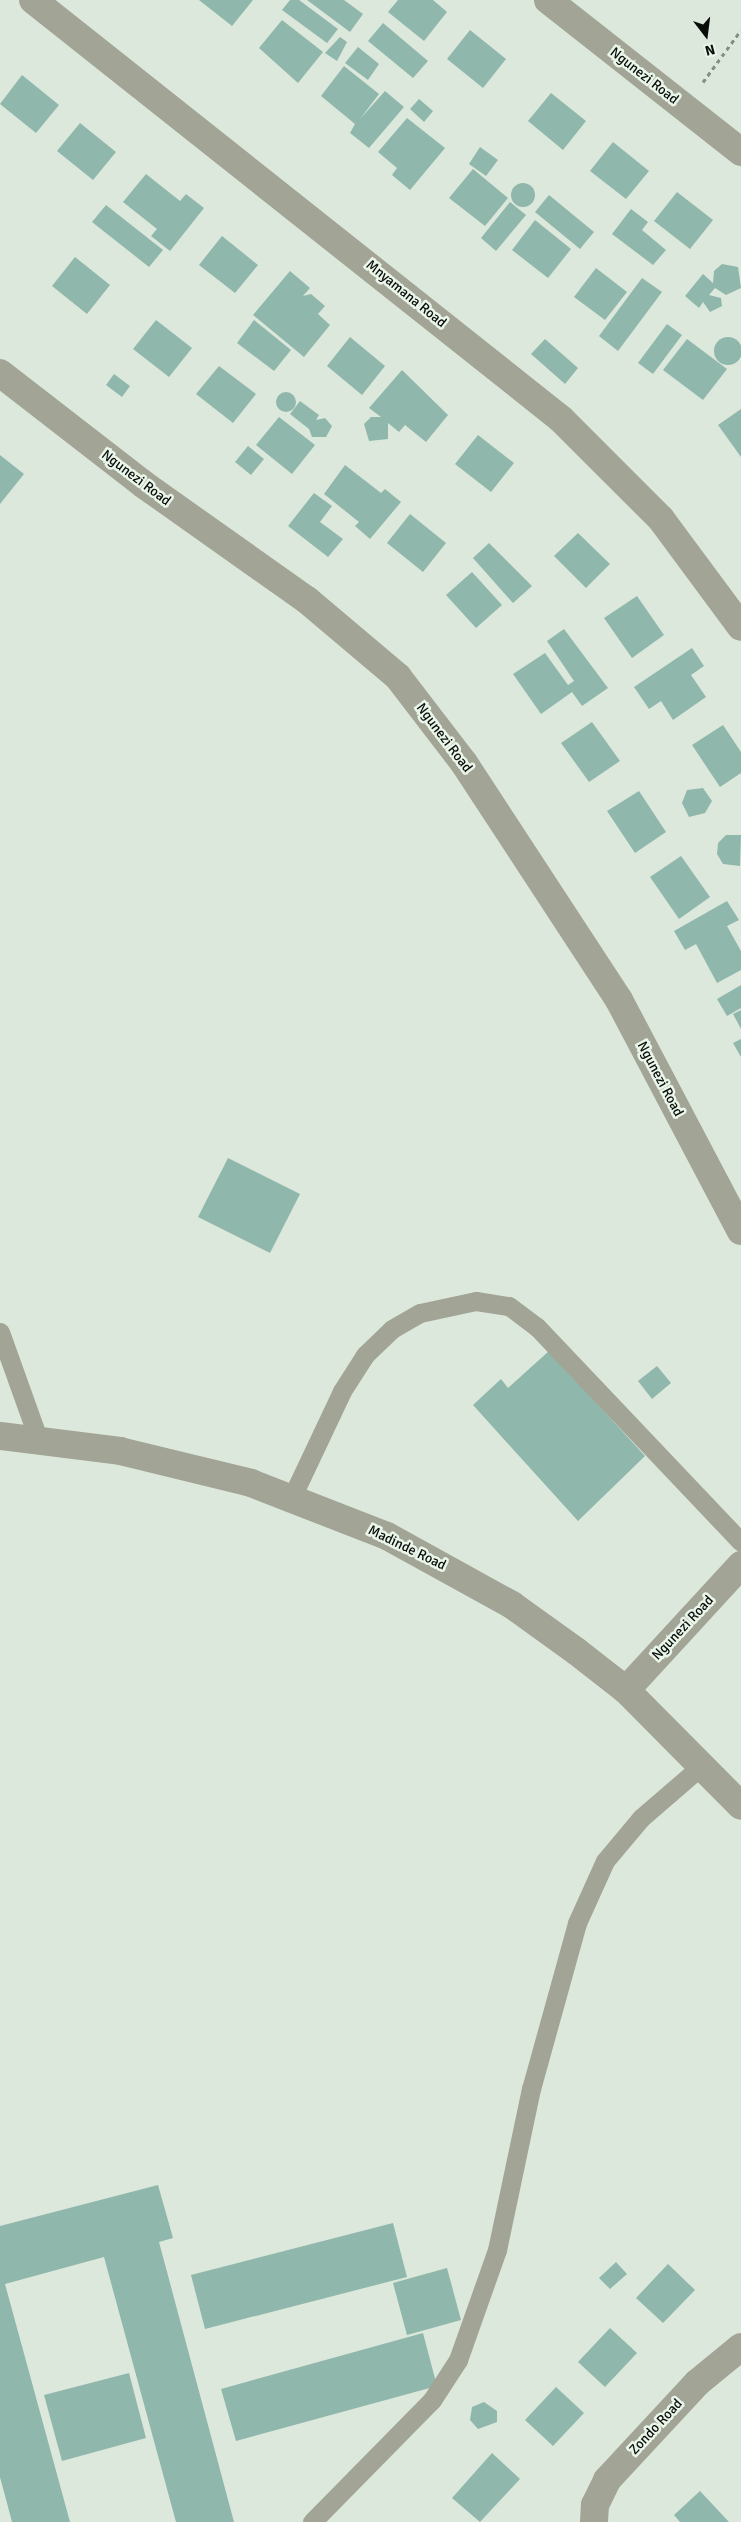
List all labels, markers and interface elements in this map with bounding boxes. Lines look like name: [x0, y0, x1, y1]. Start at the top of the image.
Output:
north arrow: [681, 10, 731, 60]
text: N: [703, 40, 717, 59]
street label: Ngunezi Road: [606, 44, 682, 108]
street label: Mnyamana Road: [363, 257, 449, 331]
street label: Ngunezi Road: [98, 447, 174, 509]
street label: Ngunezi Road: [413, 700, 475, 776]
street label: Ngunezi Road: [633, 1039, 687, 1119]
street label: Madinde Road: [365, 1522, 449, 1574]
street label: Ngunezi Road: [649, 1592, 717, 1664]
street label: Zondo Road: [626, 2396, 686, 2458]

